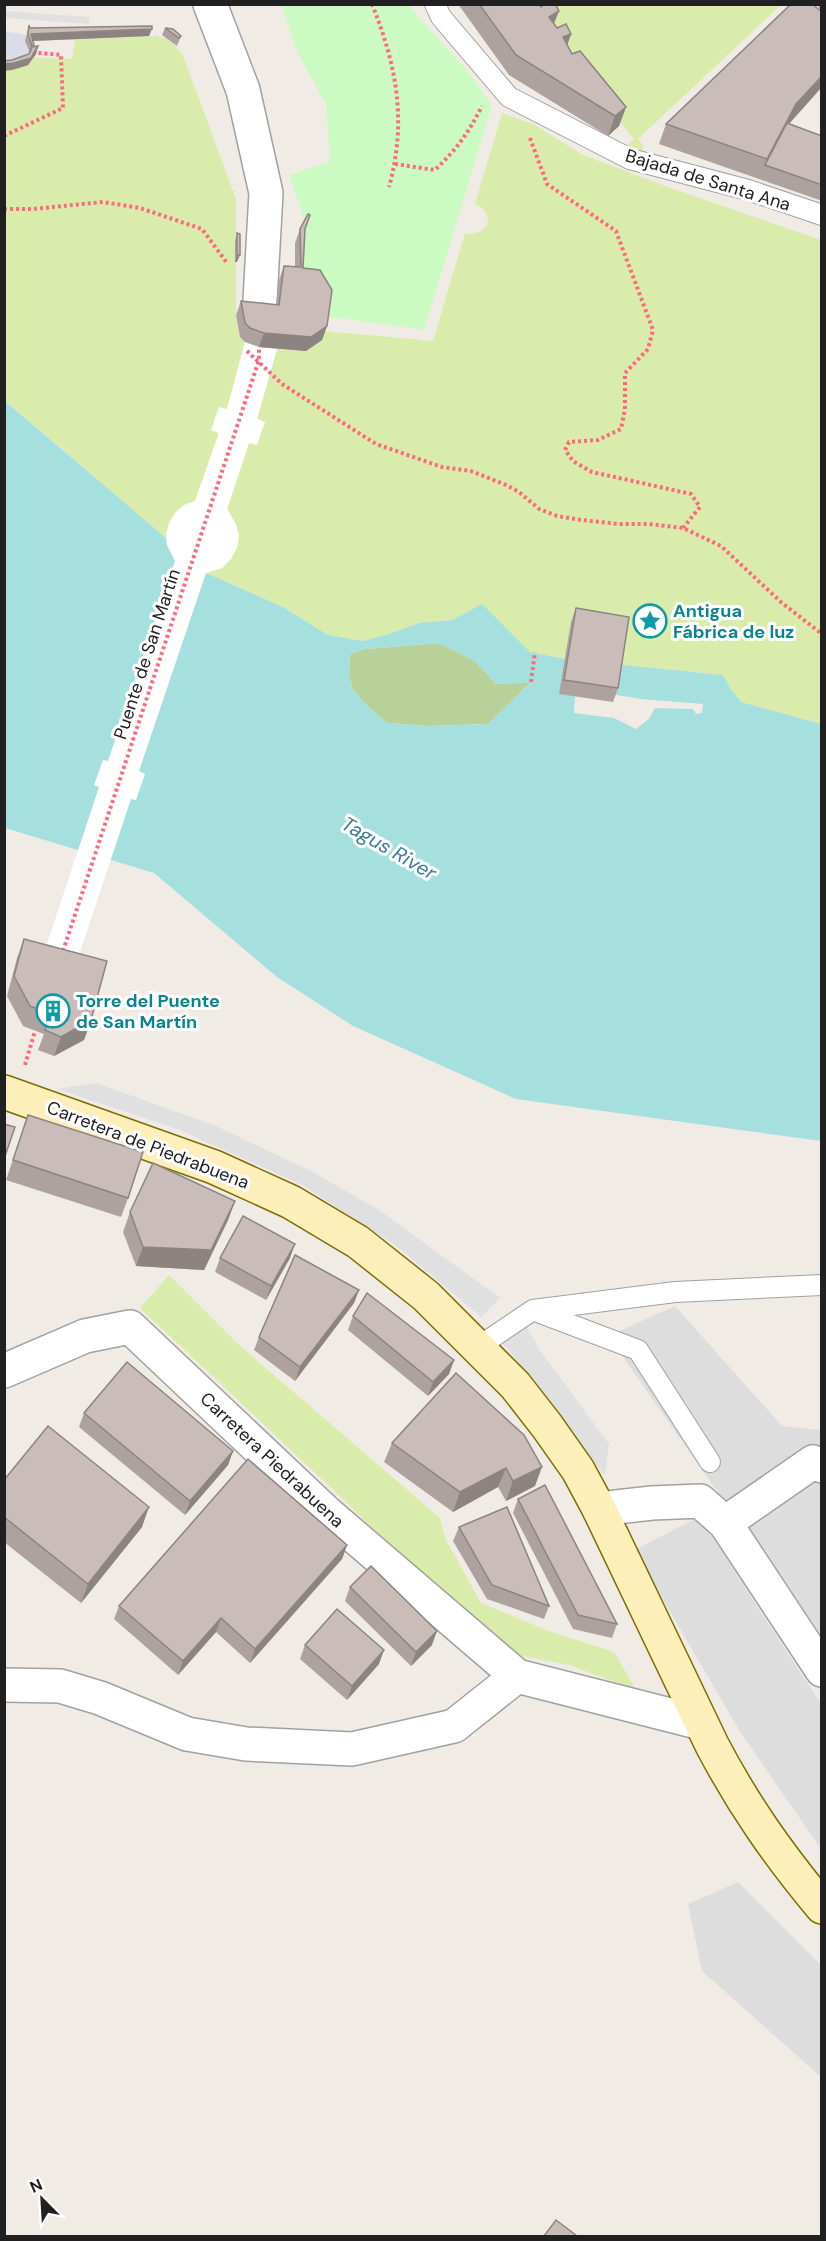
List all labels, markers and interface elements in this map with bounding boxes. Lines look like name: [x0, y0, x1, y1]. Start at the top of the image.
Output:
street label: Bajada de Santa Ana: [623, 143, 793, 217]
street label: Puente de San Martín: [108, 566, 186, 742]
place label: Antigua Fábrica de luz: [673, 599, 794, 644]
place icon: Antigua Fábrica de luz: [632, 603, 668, 639]
water label: Tagus River: [337, 810, 442, 886]
place label: Torre del Puente de San Martín: [76, 989, 220, 1034]
building icon: Torre del Puente de San Martín: [35, 993, 71, 1029]
street label: Carretera de Piedrabuena: [43, 1095, 253, 1195]
street label: Carretera Piedrabuena: [195, 1387, 349, 1533]
north arrow: [12, 2169, 72, 2229]
text: N: [27, 2174, 46, 2198]

